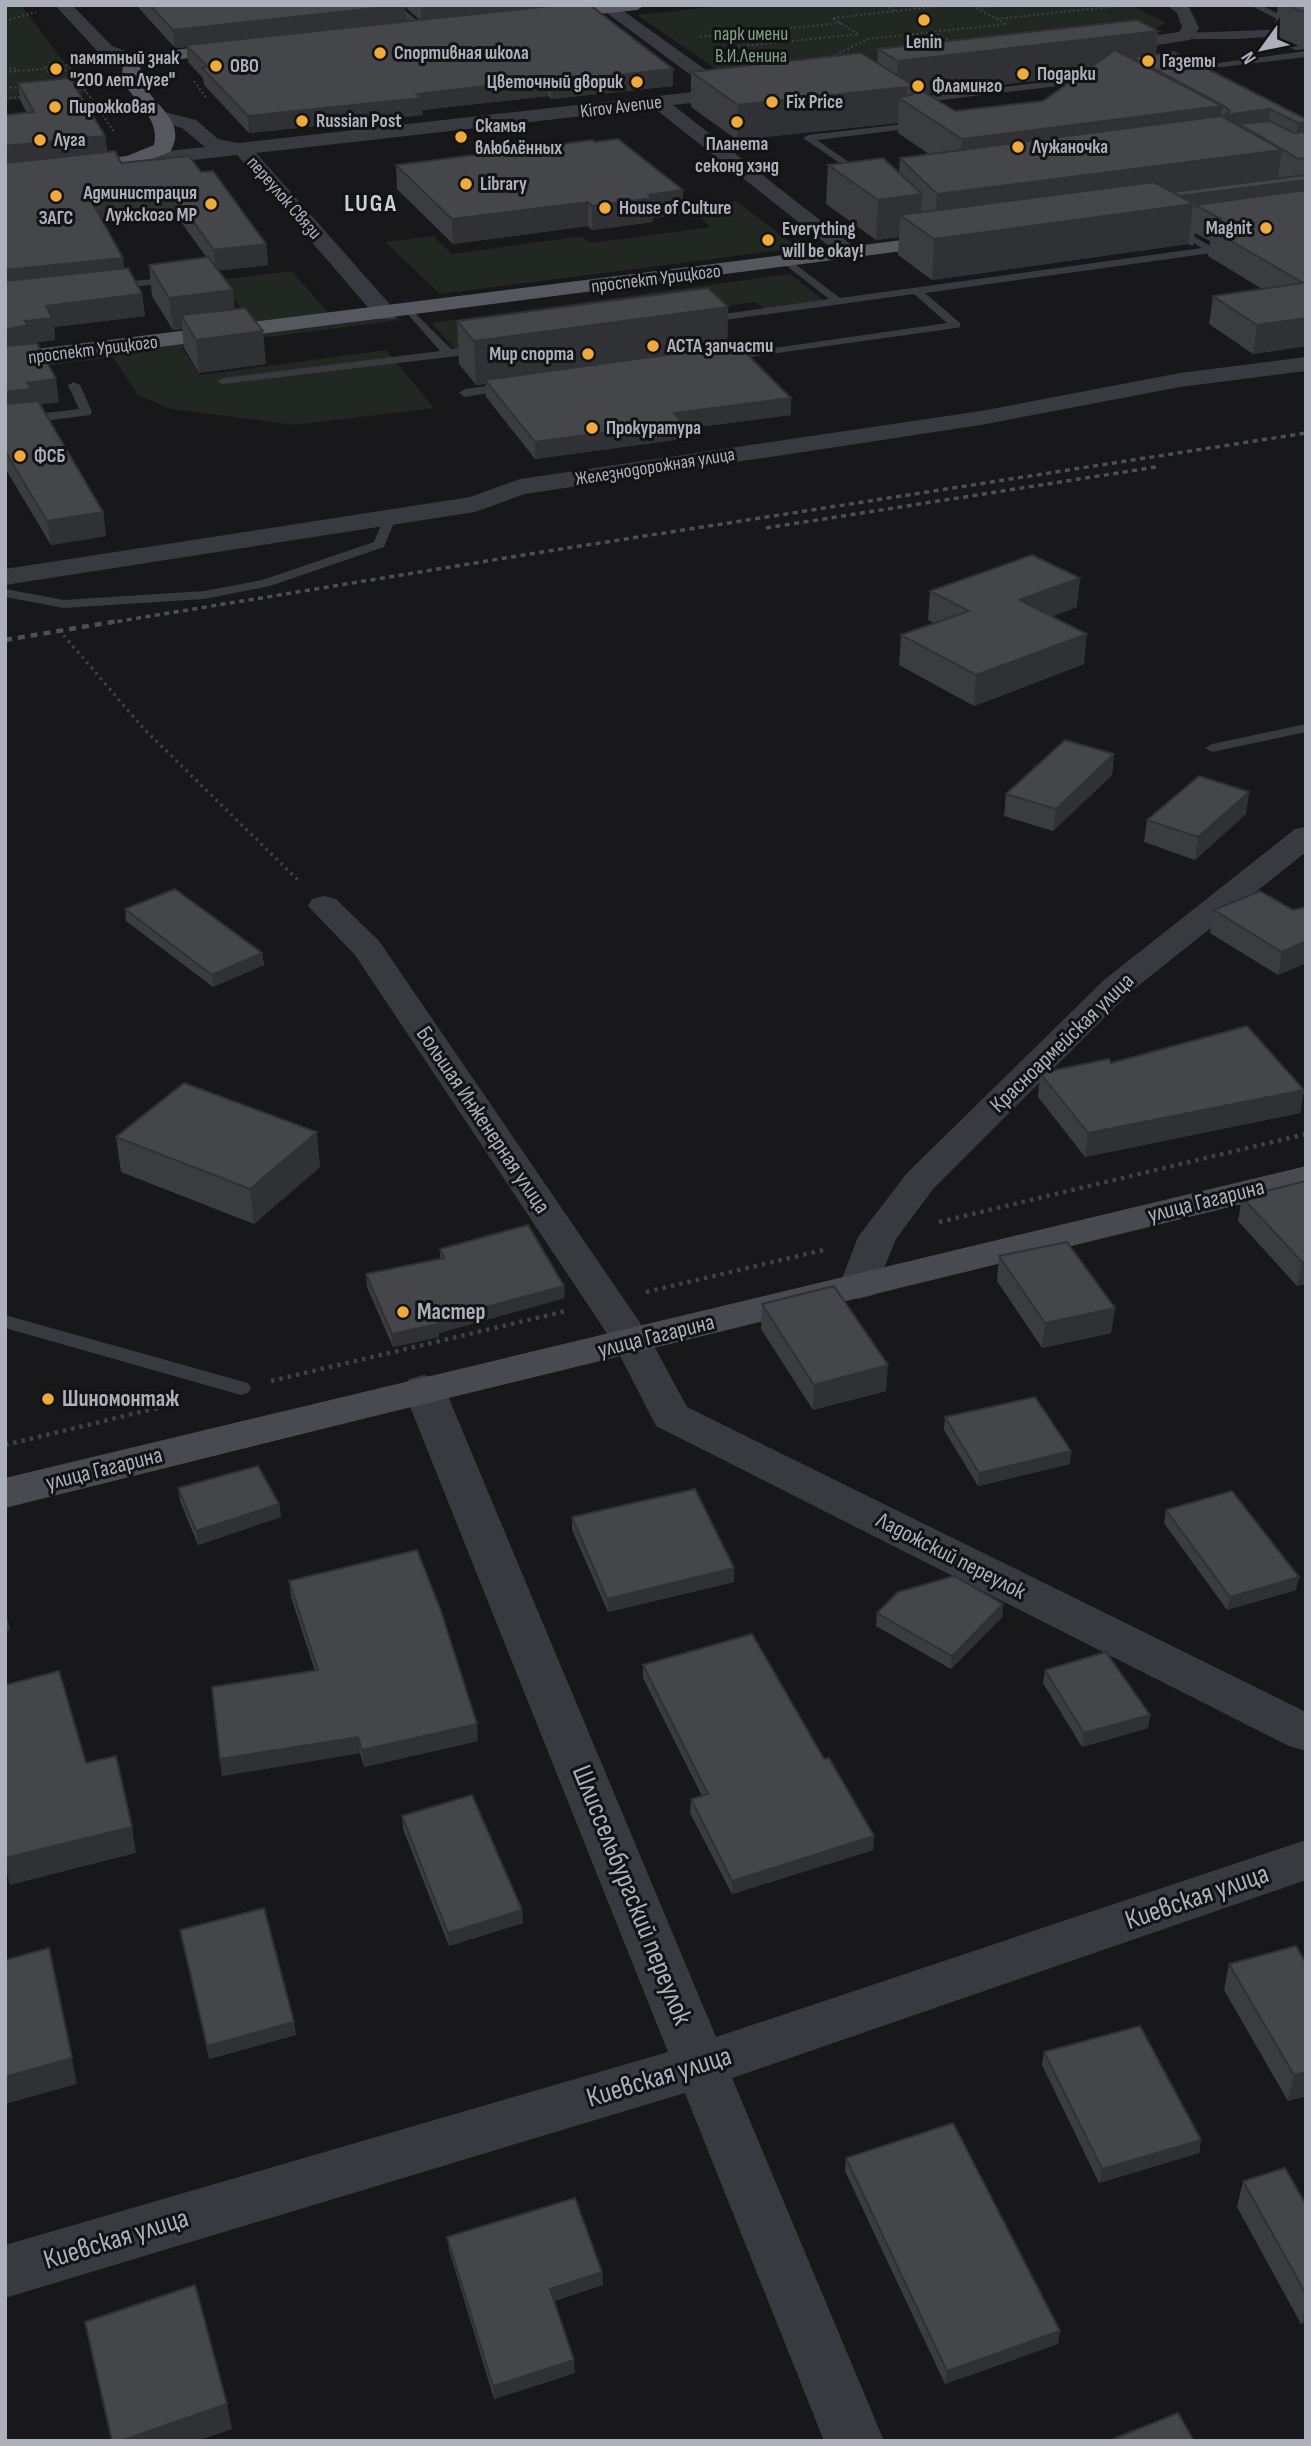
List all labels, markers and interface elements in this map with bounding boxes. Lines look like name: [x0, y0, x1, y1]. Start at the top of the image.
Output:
marker: Lenin: [916, 12, 932, 28]
north arrow: [1227, 14, 1297, 84]
park label: парк имени В.И.Ленина: [714, 23, 788, 68]
place label: Lenin: [906, 31, 942, 54]
place label: Спортивная школа: [394, 42, 529, 65]
marker: Спортивная школа: [372, 45, 388, 61]
place label: памятный знак "200 лет Луге": [70, 47, 179, 92]
text: N: [1237, 47, 1261, 68]
place label: Газеты: [1162, 50, 1216, 73]
marker: Газеты: [1140, 53, 1156, 69]
place label: ОВО: [230, 55, 259, 78]
marker: ОВО: [208, 58, 224, 74]
marker: памятный знак "200 лет Луге": [48, 61, 64, 77]
place label: Подарки: [1037, 63, 1096, 86]
marker: Подарки: [1015, 66, 1031, 82]
place label: Цветочный дворик: [487, 71, 623, 94]
marker: Цветочный дворик: [629, 74, 645, 90]
place label: Фламинго: [932, 75, 1002, 98]
marker: Фламинго: [910, 78, 926, 94]
street label: Kirov Avenue: [579, 91, 663, 123]
place label: Fix Price: [786, 91, 843, 114]
marker: Fix Price: [764, 94, 780, 110]
place label: Пирожковая: [69, 96, 155, 119]
marker: Пирожковая: [47, 99, 63, 115]
place label: Russian Post: [316, 110, 401, 133]
marker: Russian Post: [294, 113, 310, 129]
marker: Планета секонд хэнд: [729, 114, 745, 130]
place label: Скамья влюблённых: [475, 115, 562, 160]
place label: Луга: [53, 129, 86, 152]
marker: Скамья влюблённых: [453, 129, 469, 145]
marker: Луга: [32, 132, 48, 148]
place label: Планета секонд хэнд: [695, 133, 779, 178]
place label: Лужаночка: [1031, 136, 1108, 159]
marker: Лужаночка: [1010, 139, 1026, 155]
street label: переулок Связи: [242, 152, 326, 244]
place label: Library: [480, 173, 527, 196]
marker: Library: [458, 176, 474, 192]
place label: Администрация Лужского МР: [82, 182, 197, 227]
marker: ЗАГС: [48, 188, 64, 204]
district label: LUGA: [344, 189, 398, 218]
marker: Администрация Лужского МР: [203, 196, 219, 212]
place label: House of Culture: [619, 197, 731, 220]
marker: House of Culture: [597, 200, 613, 216]
place label: ЗАГС: [39, 207, 74, 230]
place label: Magnit: [1206, 217, 1252, 240]
place label: Everything will be okay!: [782, 218, 863, 263]
marker: Magnit: [1258, 220, 1274, 236]
marker: Everything will be okay!: [760, 232, 776, 248]
street label: проспект Урицкого: [590, 260, 722, 298]
street label: проспект Урицкого: [27, 331, 159, 369]
place label: АСТА запчасти: [666, 335, 773, 358]
marker: АСТА запчасти: [645, 338, 661, 354]
place label: Мир спорта: [489, 343, 574, 366]
marker: Мир спорта: [580, 346, 596, 362]
place label: Прокуратура: [606, 417, 701, 440]
marker: Прокуратура: [584, 420, 600, 436]
street label: Железнодорожная улица: [573, 443, 737, 491]
place label: ФСБ: [34, 445, 65, 468]
marker: ФСБ: [12, 448, 28, 464]
street label: Красноармейская улица: [984, 967, 1140, 1119]
street label: Большая Инженерная улица: [410, 1021, 556, 1219]
street label: улица Гагарина: [1145, 1173, 1267, 1229]
place label: Мастер: [417, 1298, 486, 1326]
marker: Мастер: [395, 1304, 411, 1320]
street label: улица Гагарина: [595, 1308, 717, 1364]
place label: Шиномонтаж: [62, 1385, 179, 1413]
marker: Шиномонтаж: [40, 1391, 56, 1407]
street label: улица Гагарина: [43, 1441, 165, 1497]
street label: Ладожский переулок: [871, 1506, 1031, 1606]
street label: Шлиссельбургский переулок: [565, 1760, 699, 2030]
street label: Киевская улица: [1121, 1857, 1273, 1937]
street label: Киевская улица: [583, 2039, 735, 2115]
street label: Киевская улица: [40, 2201, 192, 2277]

